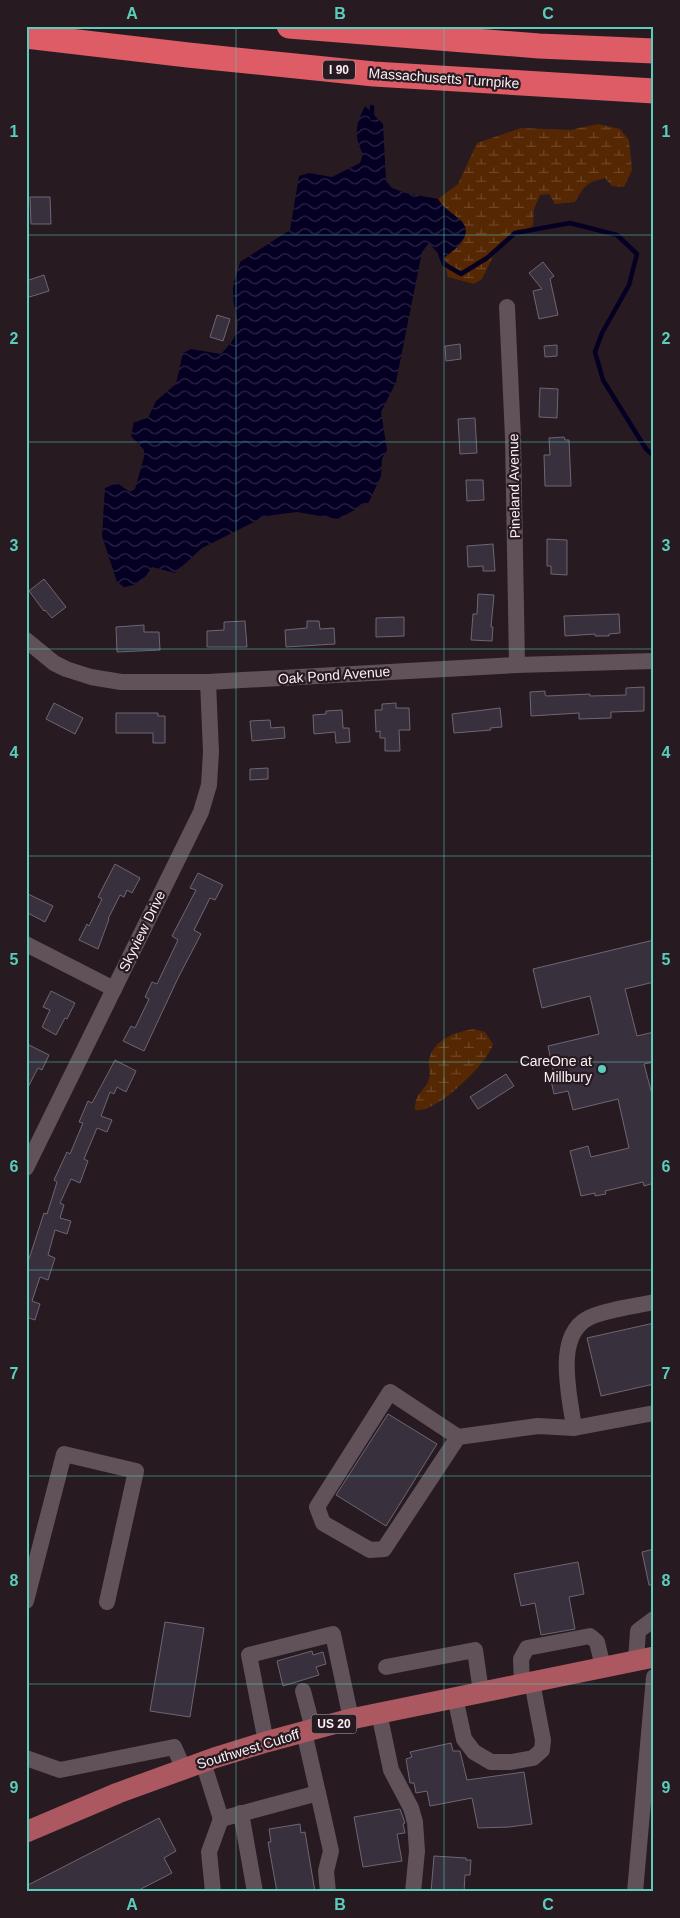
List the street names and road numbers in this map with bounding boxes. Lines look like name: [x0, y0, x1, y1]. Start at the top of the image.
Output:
road number: I 90: [323, 60, 355, 80]
street label: Massachusetts Turnpike: [368, 65, 520, 91]
street label: Pineland Avenue: [505, 433, 523, 539]
street label: Oak Pond Avenue: [277, 663, 391, 687]
street label: Skyview Drive: [116, 888, 169, 974]
road number: US 20: [312, 1715, 356, 1734]
street label: Southwest Cutoff: [195, 1726, 301, 1772]

